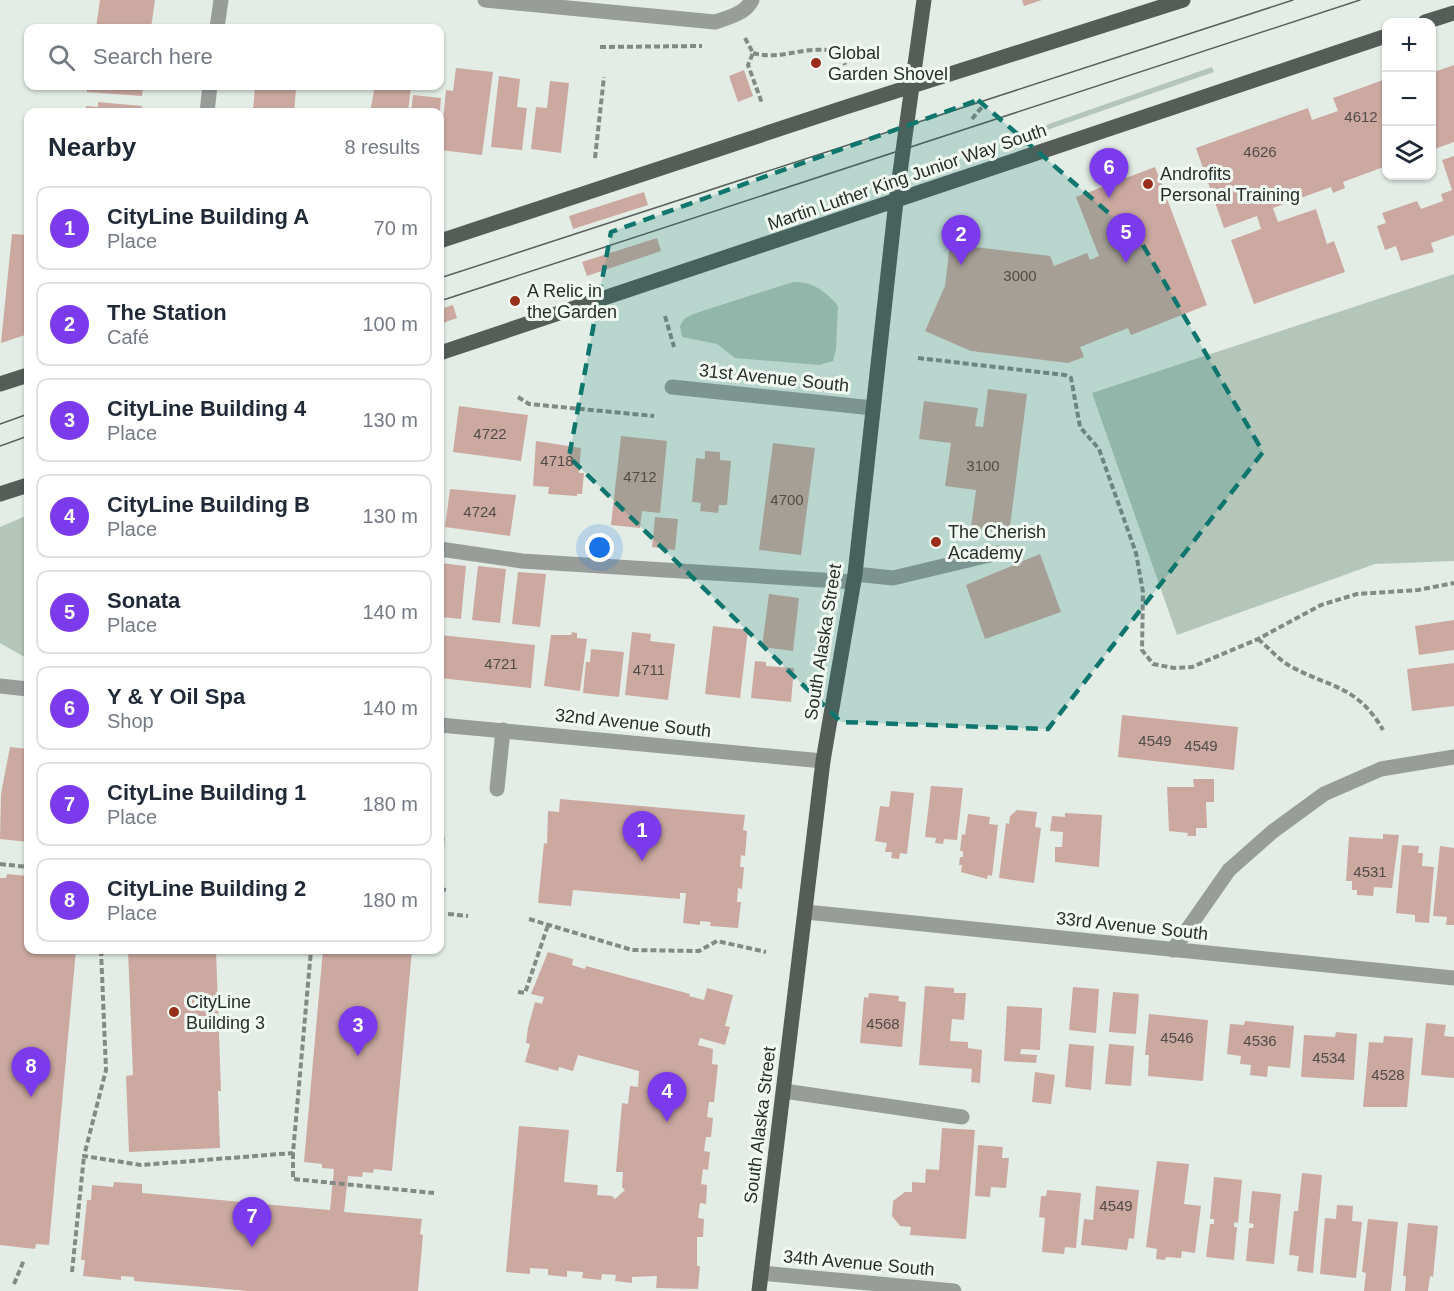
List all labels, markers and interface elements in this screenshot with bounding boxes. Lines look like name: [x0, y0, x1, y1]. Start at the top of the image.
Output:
map controls: [1382, 18, 1436, 180]
button: +: [1382, 18, 1436, 72]
search box: [24, 24, 444, 90]
icon: search: [45, 41, 78, 74]
place label: Global Garden Shovel: [828, 43, 948, 84]
text: Search here: [93, 44, 213, 69]
marker: Global Garden Shovel: [809, 56, 823, 70]
button: −: [1382, 72, 1436, 126]
house number: 4612: [1344, 108, 1378, 125]
street label: Martin Luther King Junior Way South: [765, 120, 1049, 234]
button: layers: [1382, 126, 1436, 180]
text: Nearby: [48, 132, 136, 162]
text: 8 results: [344, 136, 420, 158]
house number: 4626: [1243, 143, 1277, 160]
pin: 6: [1090, 148, 1128, 198]
place label: Androfits Personal Training: [1160, 164, 1300, 205]
marker: Androfits Personal Training: [1141, 177, 1155, 191]
text: CityLine Building A: [107, 204, 309, 229]
pin: 5: [1106, 214, 1146, 263]
pin: 2: [942, 216, 980, 265]
text: 1: [64, 217, 75, 239]
text: 70 m: [374, 217, 418, 239]
text: Place: [107, 230, 157, 252]
house number: 3000: [1003, 267, 1037, 284]
place label: A Relic in the Garden: [527, 281, 617, 322]
marker: A Relic in the Garden: [508, 294, 522, 308]
text: The Station: [107, 300, 227, 325]
text: 2: [64, 313, 75, 335]
text: 100 m: [362, 313, 418, 335]
text: Café: [107, 326, 149, 348]
street label: 31st Avenue South: [698, 360, 850, 396]
text: CityLine Building 4: [107, 396, 306, 421]
text: 3: [64, 409, 75, 431]
text: 130 m: [362, 409, 418, 431]
text: Place: [107, 422, 157, 444]
house number: 4722: [473, 425, 507, 442]
house number: 4718: [540, 452, 574, 469]
house number: 3100: [966, 457, 1000, 474]
house number: 4712: [623, 468, 657, 485]
house number: 4700: [770, 491, 804, 508]
text: CityLine Building B: [107, 492, 310, 517]
house number: 4724: [463, 503, 497, 520]
text: 4: [64, 505, 75, 527]
text: 130 m: [362, 505, 418, 527]
text: Place: [107, 518, 157, 540]
place label: The Cherish Academy: [948, 522, 1046, 563]
your location: [585, 533, 614, 562]
marker: The Cherish Academy: [929, 535, 943, 549]
street label: South Alaska Street: [801, 562, 845, 722]
text: Sonata: [107, 588, 180, 613]
text: 5: [64, 601, 75, 623]
text: 140 m: [362, 601, 418, 623]
text: Place: [107, 614, 157, 636]
house number: 4721: [484, 655, 518, 672]
house number: 4711: [633, 661, 665, 678]
text: Y & Y Oil Spa: [107, 684, 245, 709]
text: 6: [64, 697, 75, 719]
text: 140 m: [362, 697, 418, 719]
street label: 32nd Avenue South: [554, 705, 712, 741]
text: Shop: [107, 710, 154, 732]
house number: 4549: [1138, 732, 1172, 749]
house number: 4549: [1184, 737, 1218, 754]
text: CityLine Building 1: [107, 780, 306, 805]
text: 7: [64, 793, 75, 815]
text: 180 m: [362, 793, 418, 815]
text: Place: [107, 806, 157, 828]
pin: 1: [622, 812, 662, 861]
house number: 4531: [1353, 863, 1387, 880]
text: CityLine Building 2: [107, 876, 306, 901]
text: 8: [64, 889, 75, 911]
text: 180 m: [362, 889, 418, 911]
text: Place: [107, 902, 157, 924]
street label: 33rd Avenue South: [1055, 908, 1209, 944]
place label: CityLine Building 3: [186, 992, 265, 1033]
marker: CityLine Building 3: [167, 1005, 181, 1019]
pin: 3: [338, 1006, 378, 1056]
house number: 4568: [866, 1015, 900, 1032]
house number: 4546: [1160, 1029, 1194, 1046]
house number: 4536: [1243, 1032, 1277, 1049]
street label: South Alaska Street: [740, 1045, 780, 1205]
pin: 8: [12, 1048, 51, 1097]
house number: 4534: [1312, 1049, 1346, 1066]
house number: 4528: [1371, 1066, 1405, 1083]
pin: 4: [648, 1072, 686, 1122]
house number: 4549: [1099, 1197, 1133, 1214]
pin: 7: [232, 1198, 272, 1247]
street label: 34th Avenue South: [783, 1246, 935, 1280]

